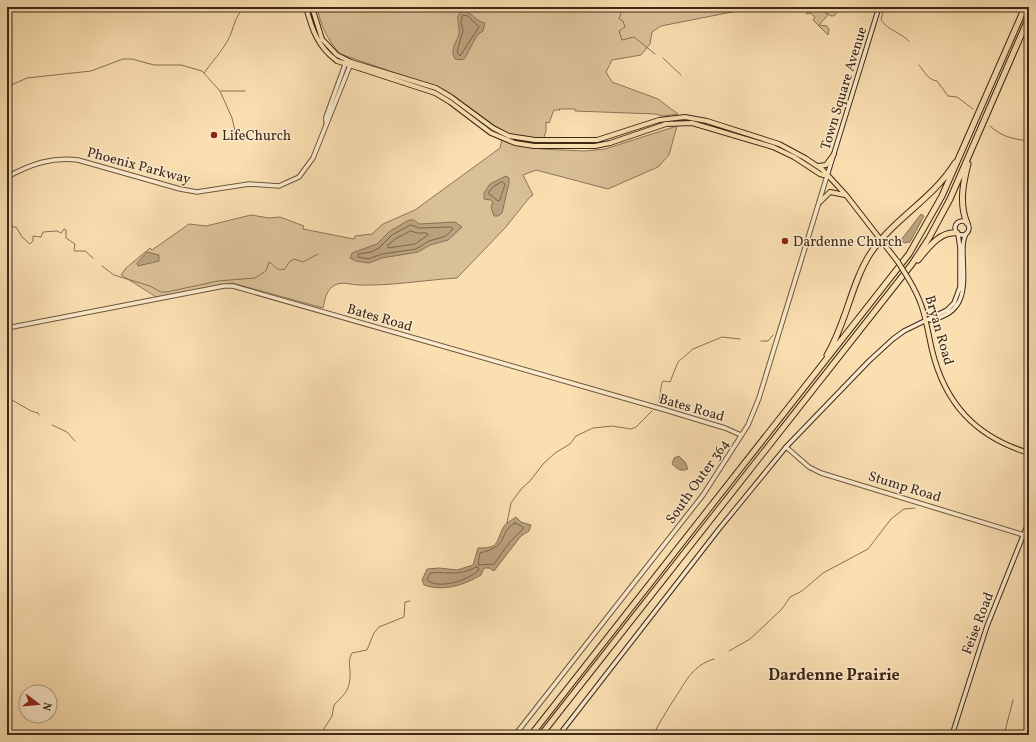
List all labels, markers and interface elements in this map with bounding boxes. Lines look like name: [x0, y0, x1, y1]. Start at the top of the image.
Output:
street label: Town Square Avenue: [817, 24, 872, 152]
place label: LifeChurch: [222, 127, 291, 146]
marker: LifeChurch: [209, 130, 219, 140]
street label: Phoenix Parkway: [85, 143, 193, 190]
place label: Dardenne Church: [793, 233, 902, 252]
marker: Dardenne Church: [780, 236, 790, 246]
street label: Bryan Road: [920, 293, 958, 368]
street label: Bates Road: [345, 300, 415, 337]
street label: Bates Road: [657, 390, 727, 427]
street label: South Outer 364: [662, 436, 735, 528]
street label: Stump Road: [866, 467, 943, 508]
street label: Feise Road: [958, 590, 999, 657]
district label: Dardenne Prairie: [768, 665, 900, 687]
north arrow: [18, 684, 58, 724]
text: N: [38, 700, 54, 712]

